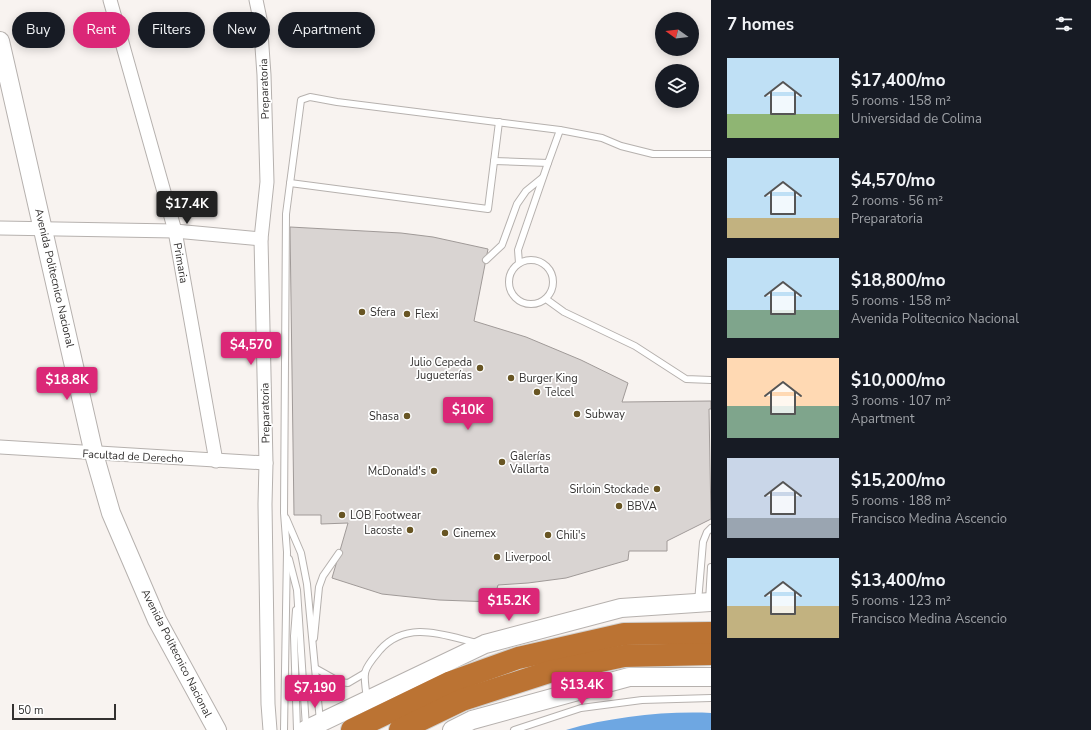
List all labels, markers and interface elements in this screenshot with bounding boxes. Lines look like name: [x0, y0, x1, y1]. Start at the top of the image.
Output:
chip: Buy: [12, 12, 65, 48]
chip: Rent: [73, 12, 130, 48]
chip: Filters: [138, 12, 205, 48]
chip: New: [213, 12, 270, 48]
chip: Apartment: [278, 12, 375, 48]
north arrow: [655, 12, 699, 56]
map controls: [655, 12, 699, 108]
text: 7 homes: [727, 13, 794, 36]
icon: filters: [1053, 13, 1075, 35]
street label: Preparatoria: [256, 58, 273, 120]
button: layers: [655, 64, 699, 108]
text: $17,400/mo: [851, 69, 945, 92]
icon: home: [759, 74, 807, 122]
text: 5 rooms · 158 m²: [851, 92, 951, 110]
text: Universidad de Colima: [851, 110, 982, 128]
text: $4,570/mo: [851, 169, 935, 192]
icon: home: [759, 174, 807, 222]
pin: $17.4K: [154, 191, 220, 225]
text: 2 rooms · 56 m²: [851, 192, 943, 210]
text: $17.4K: [165, 195, 209, 213]
street label: Avenida Politecnico Nacional: [31, 207, 78, 350]
text: Preparatoria: [851, 210, 923, 228]
street label: Primaria: [170, 242, 191, 285]
text: $18,800/mo: [851, 269, 945, 292]
icon: home: [759, 274, 807, 322]
text: 5 rooms · 158 m²: [851, 292, 951, 310]
place label: Sfera: [370, 305, 396, 320]
marker: Sfera: [357, 307, 367, 317]
place label: Flexi: [415, 307, 438, 322]
marker: Flexi: [402, 309, 412, 319]
text: Avenida Politecnico Nacional: [851, 310, 1019, 328]
pin: $4,570: [218, 332, 284, 366]
text: $4,570: [230, 336, 272, 354]
place label: Julio Cepeda Jugueterías: [409, 355, 472, 383]
marker: Julio Cepeda Jugueterías: [475, 363, 485, 373]
pin: $18.8K: [34, 367, 100, 401]
text: $10,000/mo: [851, 369, 945, 392]
text: $18.8K: [45, 371, 89, 389]
place label: Burger King: [519, 371, 578, 386]
marker: Burger King: [506, 373, 516, 383]
icon: home: [759, 374, 807, 422]
street label: Preparatoria: [257, 382, 274, 444]
place label: Telcel: [545, 385, 575, 400]
marker: Telcel: [532, 387, 542, 397]
text: 3 rooms · 107 m²: [851, 392, 951, 410]
pin: $10K: [444, 397, 492, 431]
text: $10K: [452, 401, 484, 419]
place label: Subway: [585, 407, 625, 422]
place label: Shasa: [369, 409, 399, 424]
marker: Subway: [572, 409, 582, 419]
text: Apartment: [851, 410, 914, 428]
marker: Shasa: [402, 411, 412, 421]
street label: Facultad de Derecho: [82, 446, 184, 467]
place label: Galerías Vallarta: [509, 449, 550, 477]
marker: Galerías Vallarta: [497, 457, 507, 467]
place label: McDonald's: [368, 464, 426, 479]
marker: McDonald's: [429, 466, 439, 476]
text: $15,200/mo: [851, 469, 945, 492]
icon: home: [759, 474, 807, 522]
place label: Sirloin Stockade: [570, 482, 649, 497]
marker: Sirloin Stockade: [652, 484, 662, 494]
text: 5 rooms · 188 m²: [851, 492, 951, 510]
place label: BBVA: [627, 499, 657, 514]
marker: BBVA: [614, 501, 624, 511]
place label: LOB Footwear: [350, 508, 421, 523]
marker: LOB Footwear: [337, 510, 347, 520]
text: Francisco Medina Ascencio: [851, 510, 1007, 528]
place label: Lacoste: [364, 523, 402, 538]
marker: Lacoste: [405, 525, 415, 535]
place label: Cinemex: [453, 526, 496, 541]
marker: Cinemex: [440, 528, 450, 538]
place label: Chili's: [556, 528, 586, 543]
marker: Chili's: [543, 530, 553, 540]
place label: Liverpool: [505, 550, 552, 565]
marker: Liverpool: [492, 552, 502, 562]
text: $13,400/mo: [851, 569, 945, 592]
icon: home: [759, 574, 807, 622]
street label: Avenida Politecnico Nacional: [138, 586, 216, 721]
pin: $15.2K: [476, 588, 542, 622]
text: $15.2K: [487, 592, 531, 610]
text: 5 rooms · 123 m²: [851, 592, 951, 610]
text: Francisco Medina Ascencio: [851, 610, 1007, 628]
pin: $13.4K: [549, 672, 615, 706]
pin: $7,190: [282, 675, 348, 709]
text: $13.4K: [560, 676, 604, 694]
text: $7,190: [294, 679, 336, 697]
scale bar: [12, 702, 116, 721]
text: 50 m: [18, 703, 43, 718]

